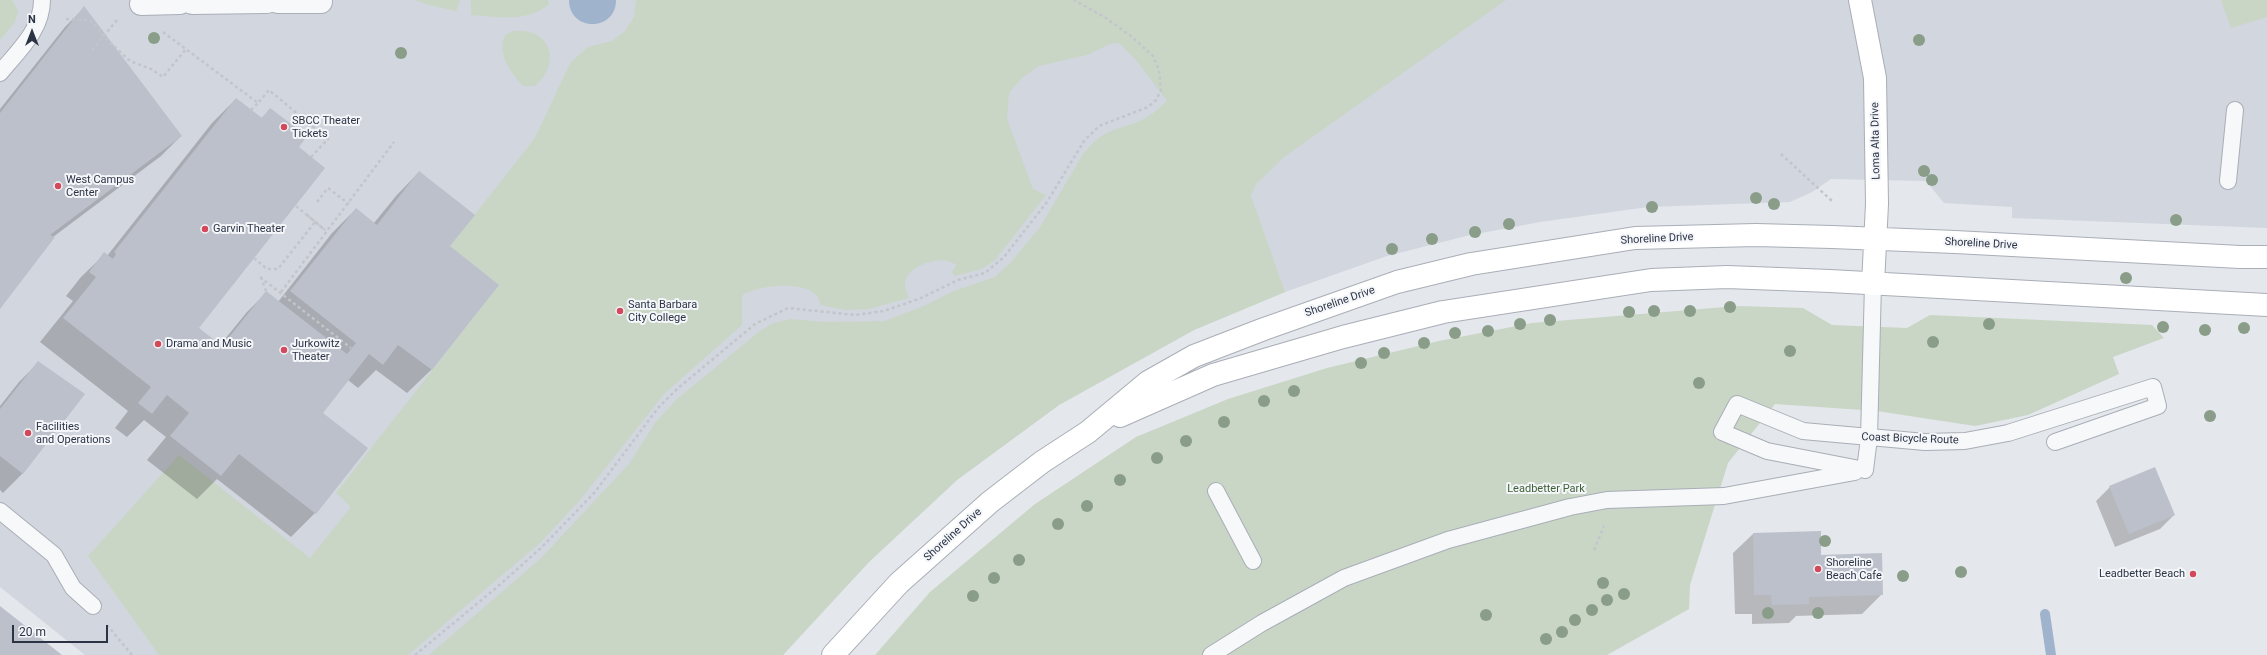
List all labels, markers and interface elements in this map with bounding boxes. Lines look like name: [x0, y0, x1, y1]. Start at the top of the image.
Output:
north arrow: [12, 12, 52, 52]
text: N: [28, 13, 36, 26]
street label: Loma Alta Drive: [1869, 102, 1883, 180]
place label: SBCC Theater Tickets: [292, 114, 360, 140]
marker: SBCC Theater Tickets: [279, 122, 289, 132]
place label: West Campus Center: [66, 173, 134, 199]
marker: West Campus Center: [53, 181, 63, 191]
place label: Garvin Theater: [213, 222, 285, 236]
marker: Garvin Theater: [200, 224, 210, 234]
street label: Shoreline Drive: [1620, 230, 1694, 248]
street label: Shoreline Drive: [1944, 235, 2018, 253]
street label: Shoreline Drive: [1303, 284, 1377, 320]
place label: Santa Barbara City College: [628, 298, 697, 324]
marker: Santa Barbara City College: [615, 306, 625, 316]
place label: Drama and Music: [166, 337, 252, 351]
place label: Jurkowitz Theater: [292, 337, 340, 363]
marker: Drama and Music: [153, 339, 163, 349]
marker: Jurkowitz Theater: [279, 345, 289, 355]
place label: Facilities and Operations: [36, 420, 110, 446]
marker: Facilities and Operations: [23, 428, 33, 438]
street label: Coast Bicycle Route: [1861, 431, 1959, 447]
park label: Leadbetter Park: [1507, 482, 1585, 496]
street label: Shoreline Drive: [921, 506, 985, 564]
place label: Shoreline Beach Cafe: [1826, 556, 1882, 582]
marker: Shoreline Beach Cafe: [1813, 564, 1823, 574]
place label: Leadbetter Beach: [2099, 567, 2185, 581]
marker: Leadbetter Beach: [2188, 569, 2198, 579]
scale bar: [14, 617, 110, 643]
text: 20 m: [19, 625, 46, 639]

